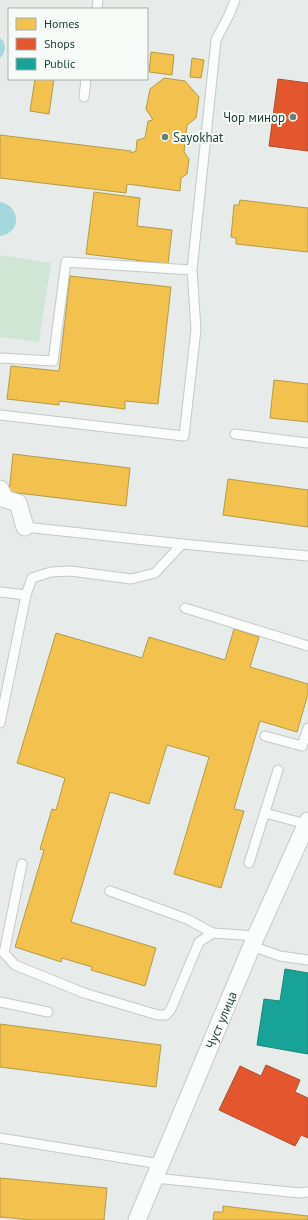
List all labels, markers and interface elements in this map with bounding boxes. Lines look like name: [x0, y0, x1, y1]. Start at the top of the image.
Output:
legend: [8, 8, 148, 80]
text: Homes: [44, 16, 79, 31]
text: Shops: [44, 36, 75, 51]
text: Public: [44, 56, 76, 71]
place label: Чор минор: [223, 109, 285, 126]
marker: Чор минор: [288, 112, 298, 122]
place label: Sayokhat: [173, 129, 224, 146]
marker: Sayokhat: [160, 132, 170, 142]
street label: Чуст улица: [201, 988, 240, 1051]

